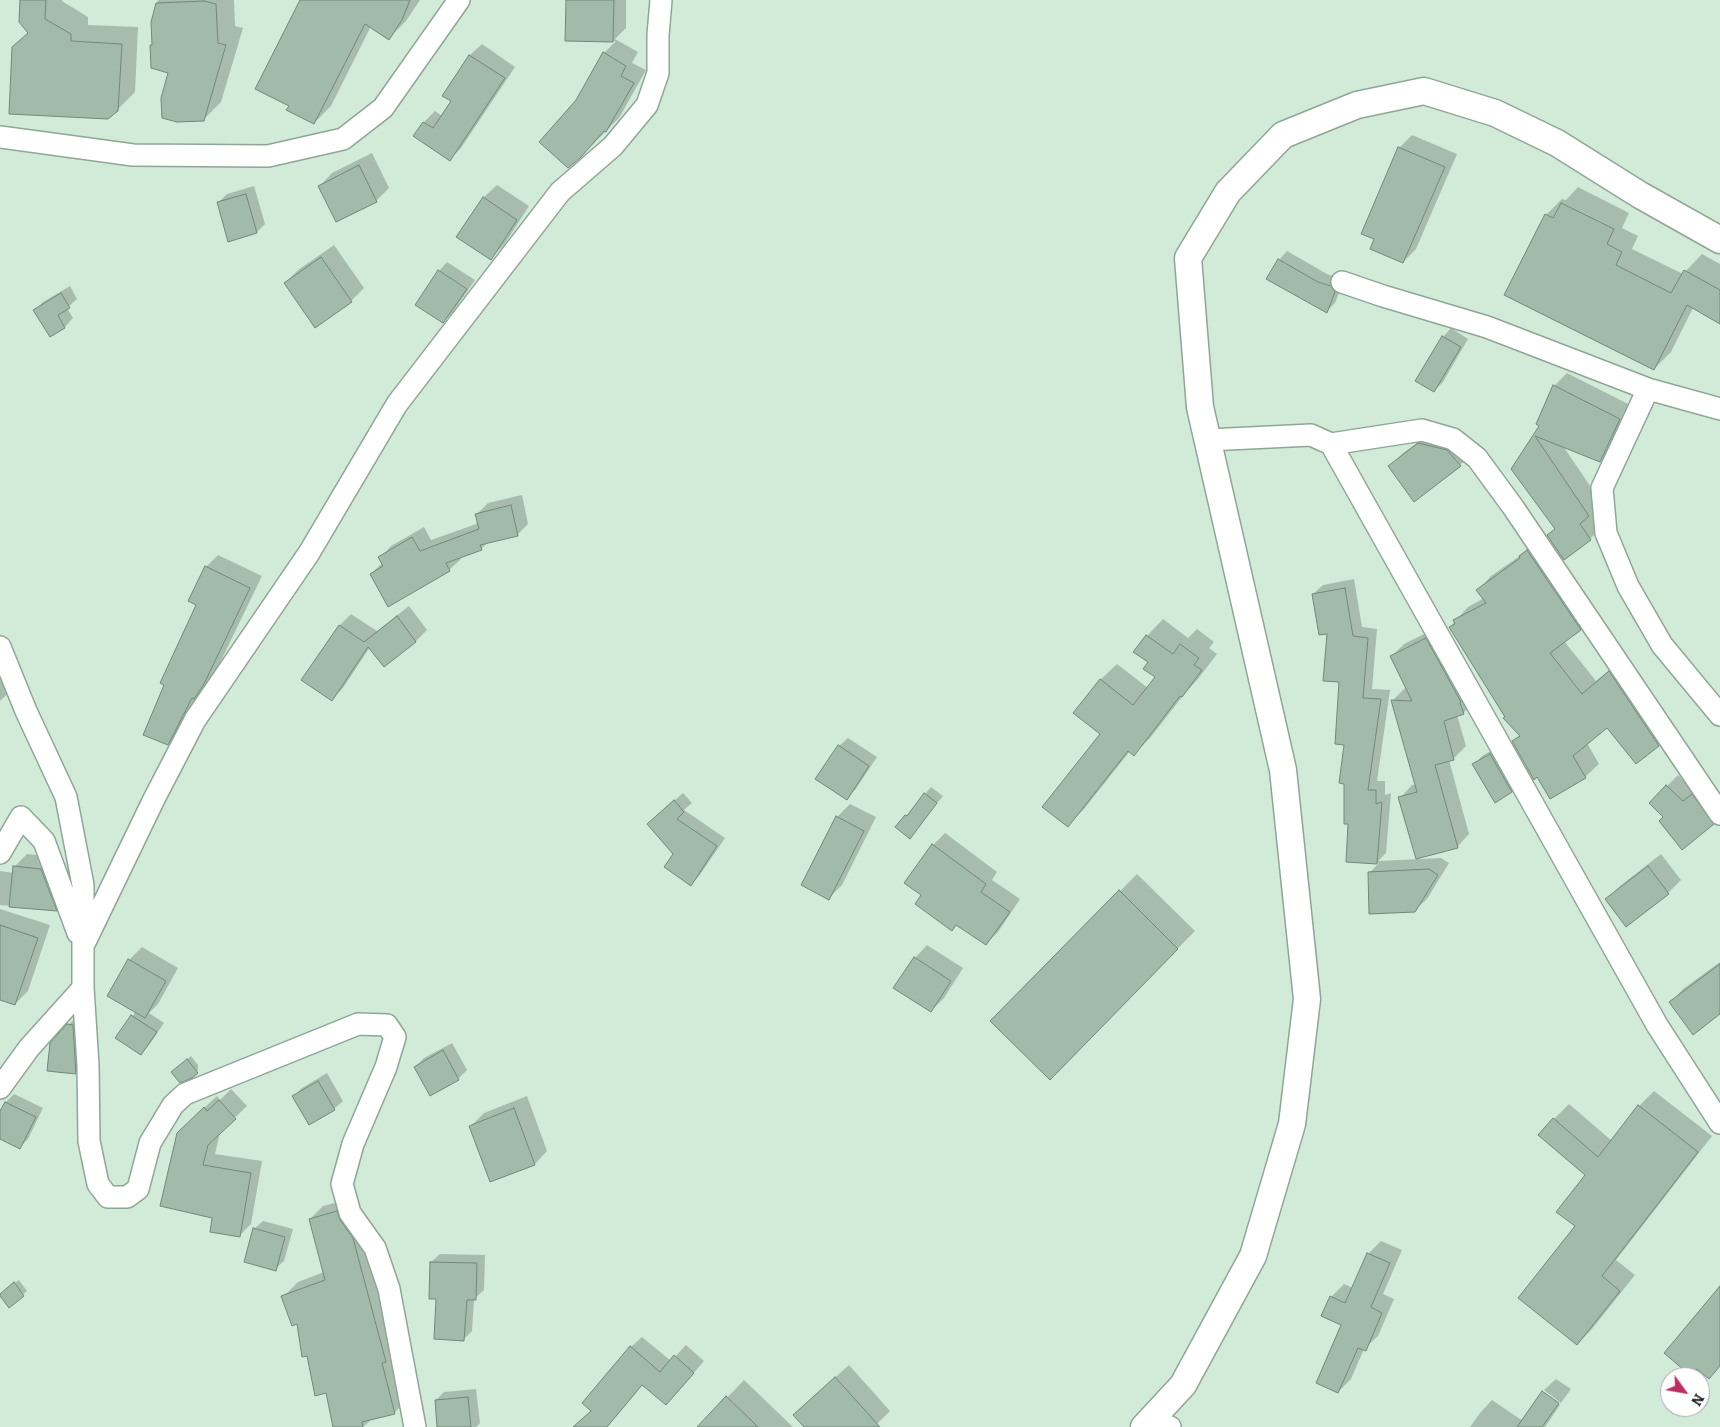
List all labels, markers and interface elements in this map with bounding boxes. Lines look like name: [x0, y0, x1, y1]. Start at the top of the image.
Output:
north arrow: [1660, 1367, 1710, 1417]
text: N: [1687, 1391, 1707, 1409]

